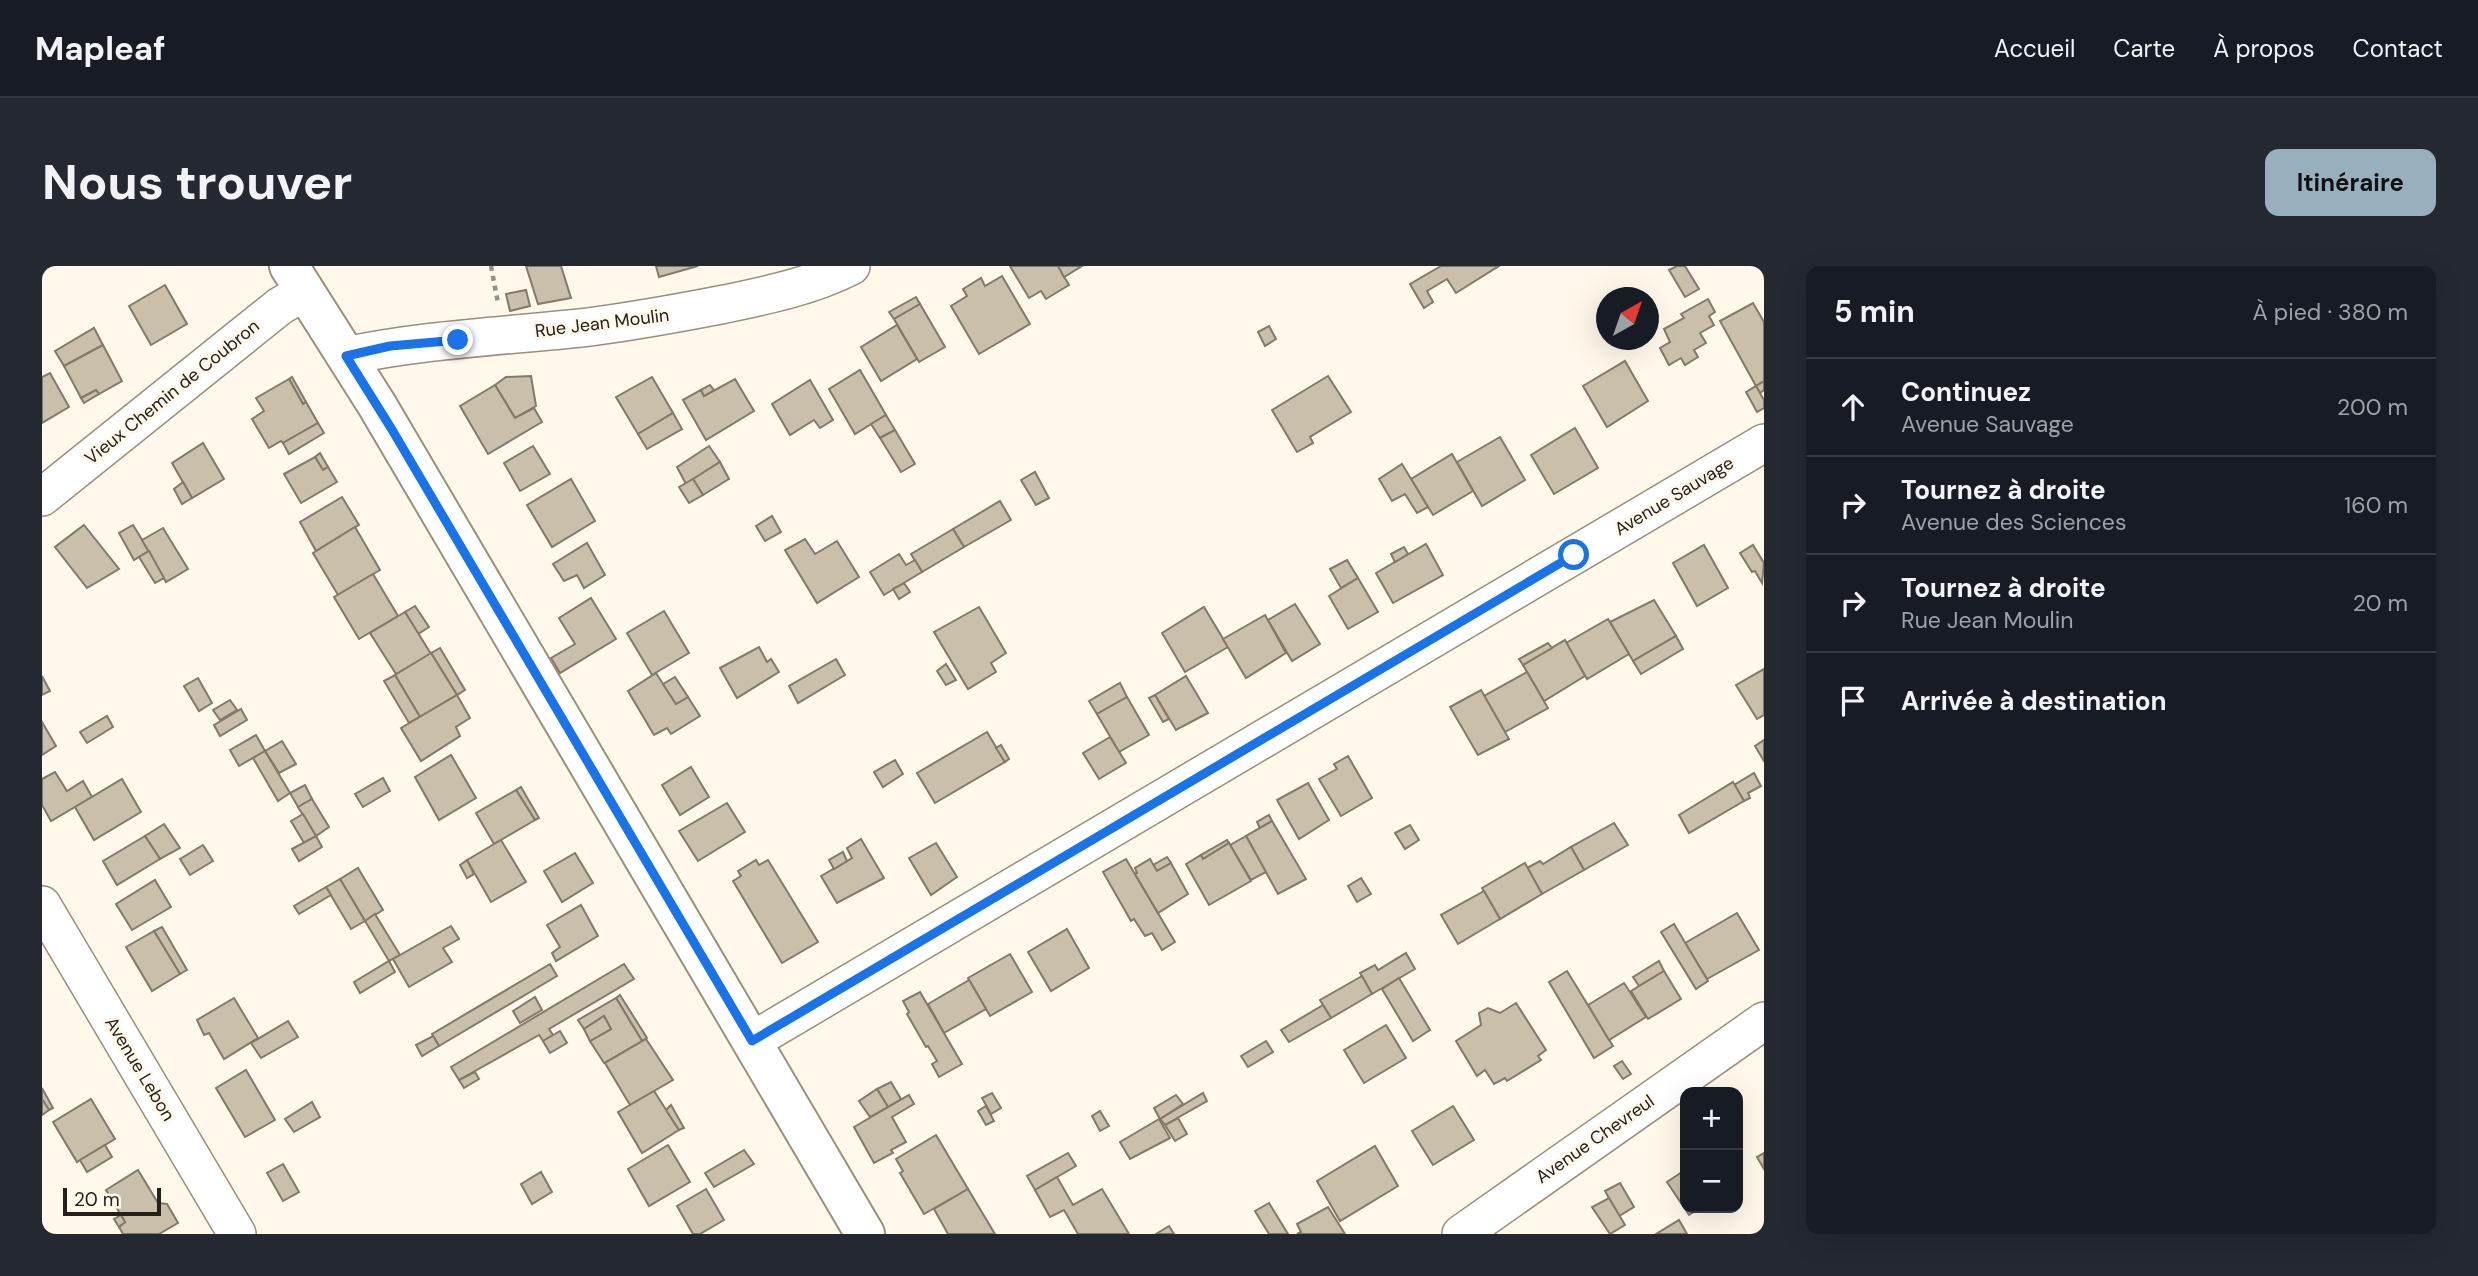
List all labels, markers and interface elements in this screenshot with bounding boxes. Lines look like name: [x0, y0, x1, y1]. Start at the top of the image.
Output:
text: Mapleaf: [35, 27, 165, 70]
text: Accueil: [1994, 33, 2075, 64]
text: Carte: [2113, 33, 2175, 64]
text: À propos: [2213, 33, 2315, 64]
text: Contact: [2353, 33, 2443, 64]
button: Itinéraire: [2265, 149, 2436, 216]
text: Nous trouver: [42, 150, 352, 214]
north arrow: [1596, 287, 1659, 350]
text: 5 min: [1834, 292, 1915, 331]
text: À pied · 380 m: [2252, 297, 2408, 327]
street label: Rue Jean Moulin: [534, 303, 670, 343]
street label: Vieux Chemin de Coubron: [80, 314, 264, 470]
route end: [442, 324, 473, 355]
text: Continuez: [1901, 375, 2031, 409]
icon: ahead: [1834, 388, 1872, 426]
text: 200 m: [2337, 392, 2408, 422]
text: Avenue Sauvage: [1901, 409, 2074, 439]
street label: Avenue Sauvage: [1610, 451, 1738, 541]
text: Tournez à droite: [1901, 473, 2106, 507]
icon: right: [1834, 486, 1872, 524]
text: 160 m: [2344, 490, 2408, 520]
text: Avenue des Sciences: [1901, 507, 2126, 537]
route start: [1558, 539, 1589, 570]
text: Tournez à droite: [1901, 571, 2106, 605]
icon: right: [1834, 584, 1872, 622]
text: 20 m: [2353, 588, 2408, 618]
text: Rue Jean Moulin: [1901, 605, 2073, 635]
icon: arrive: [1834, 682, 1872, 720]
text: Arrivée à destination: [1901, 684, 2167, 718]
street label: Avenue Lebon: [99, 1012, 181, 1126]
map controls: [1680, 1087, 1743, 1213]
button: +: [1680, 1087, 1743, 1150]
street label: Avenue Chevreul: [1531, 1089, 1659, 1189]
button: −: [1680, 1150, 1743, 1213]
scale bar: [63, 1185, 161, 1217]
text: 20 m: [74, 1187, 120, 1212]

